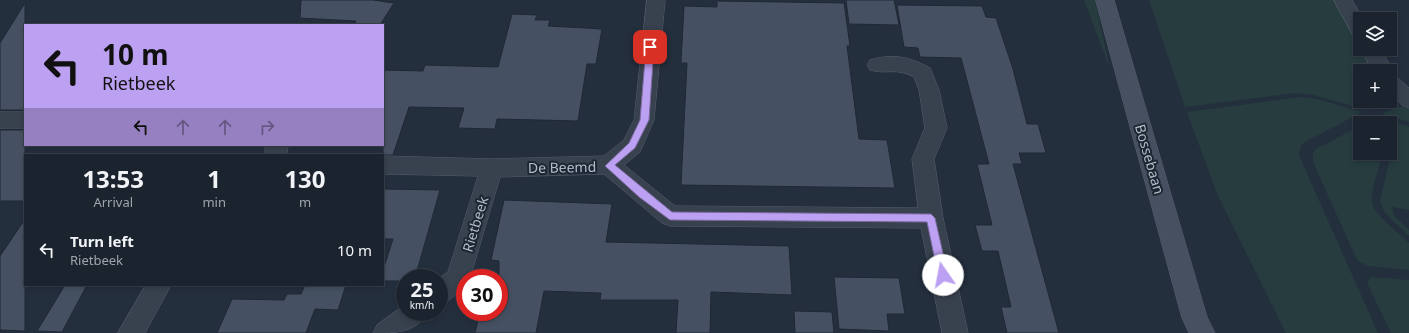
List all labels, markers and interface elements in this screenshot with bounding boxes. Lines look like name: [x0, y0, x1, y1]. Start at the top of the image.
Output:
map controls: [1353, 12, 1397, 160]
button: layers: [1353, 12, 1397, 56]
pin: [633, 30, 667, 64]
text: 10 m: [102, 35, 169, 73]
icon: arrive: [639, 36, 661, 58]
icon: left: [36, 40, 88, 92]
button: +: [1353, 64, 1397, 108]
text: Rietbeek: [102, 71, 175, 95]
icon: left: [130, 116, 152, 138]
icon: ahead: [172, 116, 194, 138]
icon: ahead: [214, 116, 236, 138]
icon: right: [256, 116, 278, 138]
button: −: [1353, 116, 1397, 160]
street label: Bossebaan: [1131, 122, 1169, 196]
street label: De Beemd: [528, 157, 596, 177]
text: 13:53: [82, 162, 144, 195]
text: 1: [207, 162, 221, 195]
text: 130: [284, 162, 326, 195]
text: Arrival: [93, 193, 133, 211]
text: min: [202, 193, 226, 211]
text: m: [299, 193, 311, 211]
street label: Rietbeek: [458, 193, 493, 254]
text: Turn left: [70, 231, 134, 251]
icon: left: [36, 239, 58, 261]
text: 10 m: [337, 240, 372, 260]
text: Rietbeek: [70, 251, 123, 269]
position arrow: [922, 254, 964, 296]
speed limit sign: 30: [456, 269, 508, 321]
text: 25: [411, 276, 433, 303]
text: km/h: [410, 298, 434, 312]

